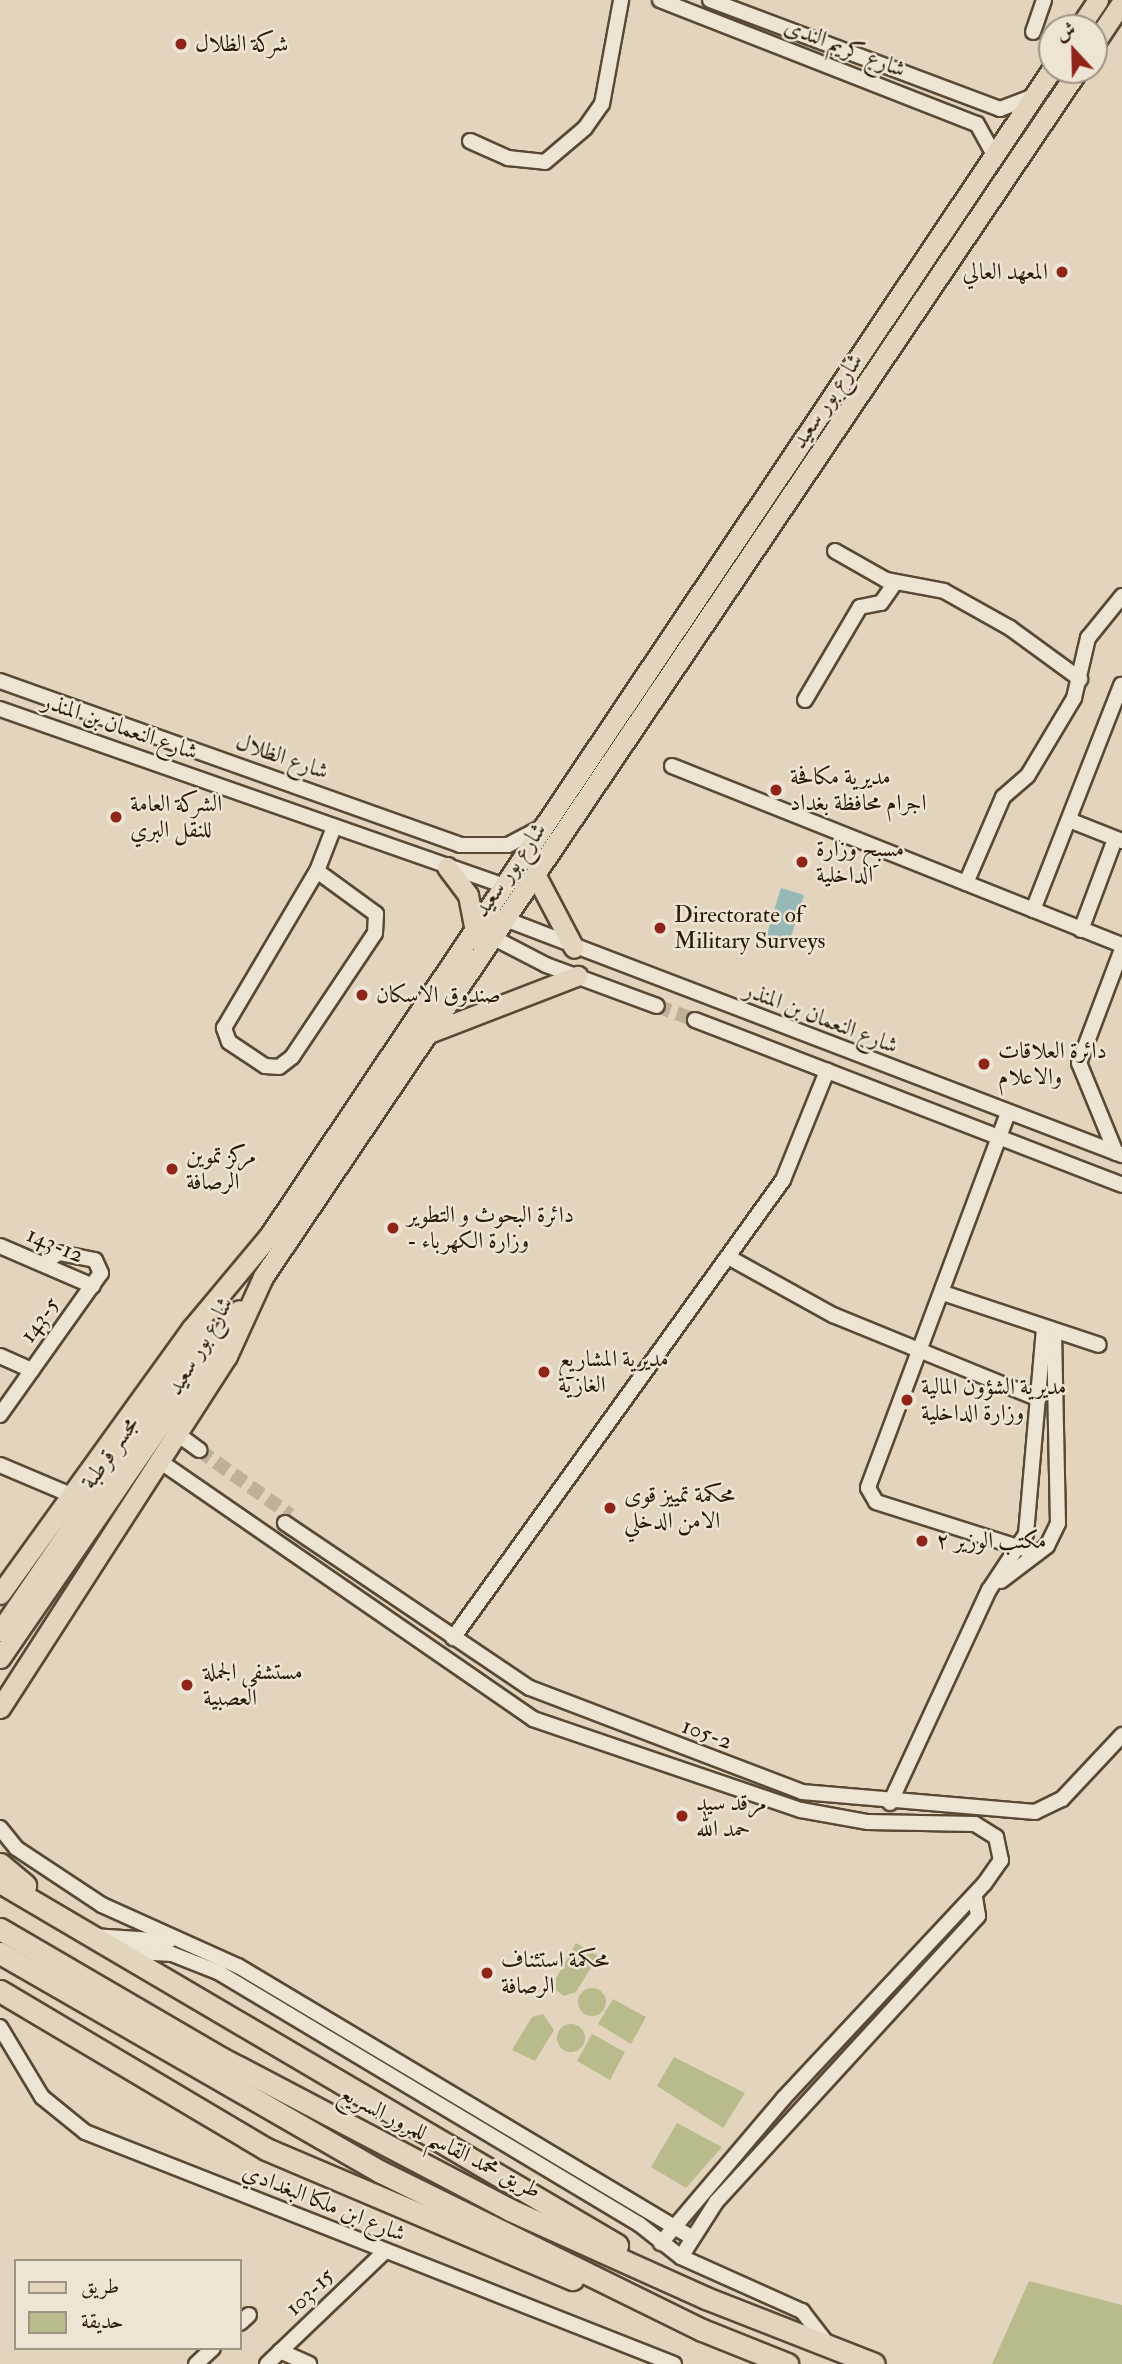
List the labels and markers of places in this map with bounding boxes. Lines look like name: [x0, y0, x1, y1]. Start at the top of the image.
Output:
place label: شركة الظلال: [195, 30, 288, 58]
marker: شركة الظلال: [173, 36, 189, 52]
place label: المعهد العالي: [963, 258, 1048, 286]
marker: المعهد العالي: [1054, 264, 1070, 280]
place label: مديرية مكافحة اجرام محافظة بغداد: [790, 763, 927, 817]
marker: مديرية مكافحة اجرام محافظة بغداد: [768, 782, 784, 798]
place label: الشركة العامة للنقل البري: [130, 790, 222, 844]
marker: الشركة العامة للنقل البري: [108, 809, 124, 825]
place label: مسبح وزارة الداخلية: [816, 835, 904, 889]
marker: مسبح وزارة الداخلية: [794, 854, 810, 870]
place label: Directorate of Military Surveys: [674, 901, 825, 955]
marker: Directorate of Military Surveys: [652, 920, 668, 936]
place label: صندوق الاسكان: [376, 981, 501, 1009]
marker: صندوق الاسكان: [354, 987, 370, 1003]
place label: دائرة العلاقات والاعلام: [998, 1037, 1107, 1091]
marker: دائرة العلاقات والاعلام: [976, 1056, 992, 1072]
place label: مركز تموين الرصافة: [186, 1142, 256, 1196]
marker: مركز تموين الرصافة: [164, 1161, 180, 1177]
place label: دائرة البحوث و التطوير - وزارة الكهرباء: [407, 1201, 574, 1255]
marker: دائرة البحوث و التطوير - وزارة الكهرباء: [385, 1220, 401, 1236]
place label: مديرية المشاريع الغازية: [558, 1345, 669, 1399]
marker: مديرية المشاريع الغازية: [536, 1364, 552, 1380]
place label: مديرية الشؤون المالية وزارة الداخلية: [921, 1373, 1066, 1427]
marker: مديرية الشؤون المالية وزارة الداخلية: [899, 1392, 915, 1408]
place label: محكمة تمييز قوى الامن الدخلي: [624, 1481, 735, 1535]
marker: محكمة تمييز قوى الامن الدخلي: [602, 1500, 618, 1516]
place label: مكتب الوزير ٢: [936, 1527, 1046, 1555]
marker: مكتب الوزير ٢: [914, 1533, 930, 1549]
place label: مستشفى الجملة العصبية: [203, 1658, 303, 1712]
marker: مستشفى الجملة العصبية: [177, 1675, 197, 1695]
place label: مرقد سيد حمد الله: [696, 1789, 767, 1843]
marker: مرقد سيد حمد الله: [674, 1808, 690, 1824]
place label: محكمة استئناف الرصافة: [501, 1946, 609, 2000]
marker: محكمة استئناف الرصافة: [479, 1965, 495, 1981]

